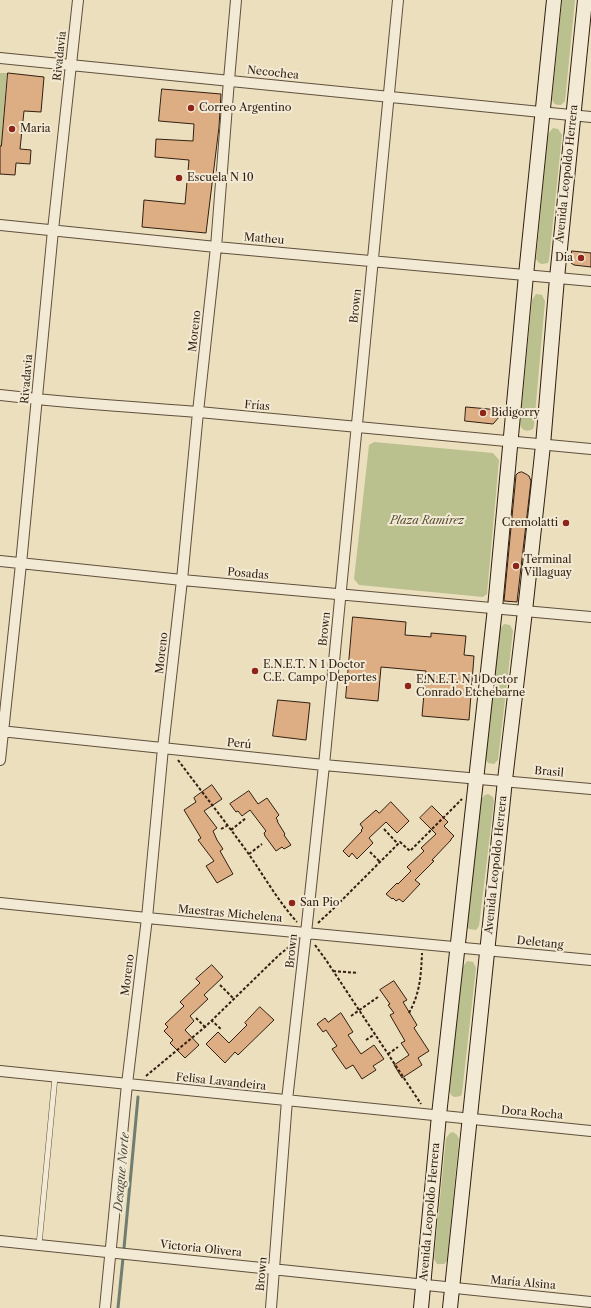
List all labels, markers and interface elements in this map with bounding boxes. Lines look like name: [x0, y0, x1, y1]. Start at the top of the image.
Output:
street label: Rivadavia: [51, 30, 69, 82]
street label: Necochea: [246, 64, 300, 82]
place label: Correo Argentino: [199, 101, 292, 115]
marker: Correo Argentino: [186, 103, 196, 113]
street label: Avenida Leopoldo Herrera: [553, 104, 581, 244]
place label: Maria: [20, 122, 51, 136]
marker: Maria: [7, 124, 17, 134]
place label: Escuela N 10: [187, 171, 254, 185]
marker: Escuela N 10: [174, 173, 184, 183]
street label: Matheu: [243, 231, 285, 247]
place label: Dia: [555, 251, 573, 265]
marker: Dia: [576, 253, 586, 263]
street label: Brown: [348, 288, 364, 324]
street label: Moreno: [186, 309, 204, 353]
street label: Rivadavia: [18, 354, 36, 404]
street label: Frías: [244, 398, 270, 414]
place label: Bidigorry: [491, 406, 540, 420]
marker: Bidigorry: [478, 408, 488, 418]
park label: Plaza Ramírez: [390, 514, 464, 528]
place label: Cremolatti: [502, 516, 558, 530]
marker: Cremolatti: [561, 518, 571, 528]
place label: Terminal Villaguay: [524, 553, 572, 579]
marker: Terminal Villaguay: [511, 561, 521, 571]
street label: Posadas: [227, 566, 269, 582]
street label: Brown: [317, 611, 333, 647]
street label: Moreno: [153, 631, 171, 675]
place label: E.N.E.T. N 1 Doctor C.E. Campo Deportes: [263, 658, 377, 684]
marker: E.N.E.T. N 1 Doctor C.E. Campo Deportes: [250, 666, 260, 676]
place label: E.N.E.T. N 1 Doctor Conrado Etchebarne: [416, 673, 525, 699]
marker: E.N.E.T. N 1 Doctor Conrado Etchebarne: [403, 681, 413, 691]
street label: Perú: [226, 736, 252, 752]
street label: Brasil: [534, 764, 564, 780]
street label: Avenida Leopoldo Herrera: [482, 795, 510, 935]
place label: San Pio: [300, 896, 340, 910]
marker: San Pio: [287, 898, 297, 908]
street label: Maestras Michelena: [177, 903, 283, 925]
street label: Brown: [284, 933, 300, 969]
street label: Deletang: [516, 934, 564, 952]
street label: Moreno: [119, 953, 137, 997]
street label: Felisa Lavandeira: [175, 1071, 267, 1093]
street label: Dora Rocha: [500, 1104, 564, 1122]
water label: Desague Norte: [111, 1132, 133, 1212]
street label: Avenida Leopoldo Herrera: [417, 1142, 443, 1282]
street label: Victoria Olivera: [159, 1238, 243, 1260]
street label: Brown: [254, 1256, 270, 1292]
street label: María Alsina: [490, 1274, 556, 1292]

